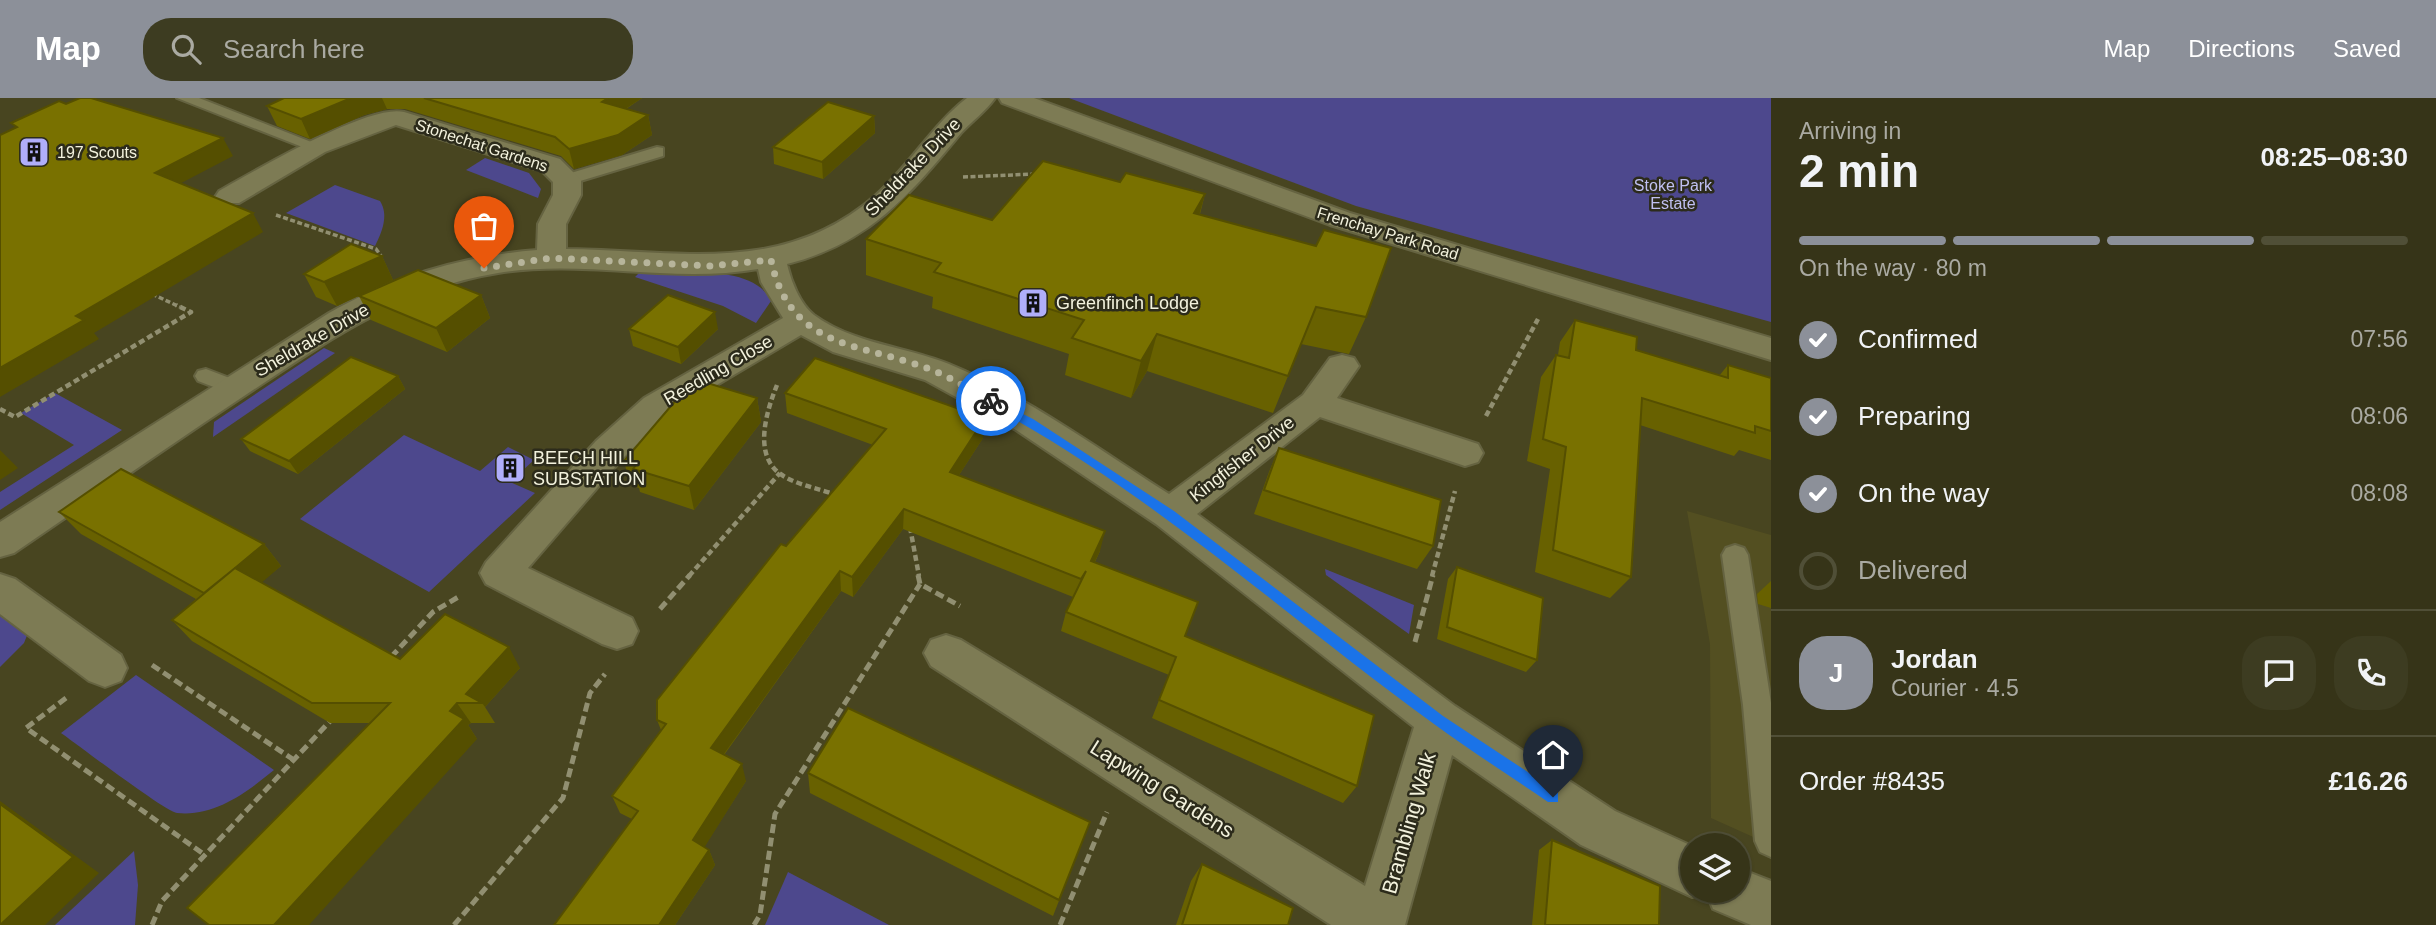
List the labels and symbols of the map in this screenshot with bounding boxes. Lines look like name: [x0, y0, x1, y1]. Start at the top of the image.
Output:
street label: Sheldrake Drive: [861, 114, 965, 220]
street label: Stonechat Gardens: [414, 116, 550, 175]
building icon: 197 Scouts: [17, 135, 51, 169]
place label: 197 Scouts: [57, 144, 137, 161]
park label: Stoke Park Estate: [1634, 177, 1713, 212]
pin: [454, 196, 514, 268]
street label: Frenchay Park Road: [1315, 204, 1461, 263]
building icon: Greenfinch Lodge: [1016, 286, 1050, 320]
place label: Greenfinch Lodge: [1056, 293, 1199, 313]
street label: Sheldrake Drive: [252, 299, 372, 381]
street label: Reedling Close: [660, 331, 776, 409]
courier: [956, 366, 1026, 436]
street label: Kingfisher Drive: [1186, 412, 1298, 506]
place label: BEECH HILL SUBSTATION: [533, 448, 645, 489]
building icon: BEECH HILL SUBSTATION: [493, 451, 527, 485]
pin: [1523, 725, 1583, 797]
street label: Lapwing Gardens: [1086, 735, 1238, 842]
street label: Brambling Walk: [1377, 749, 1440, 896]

